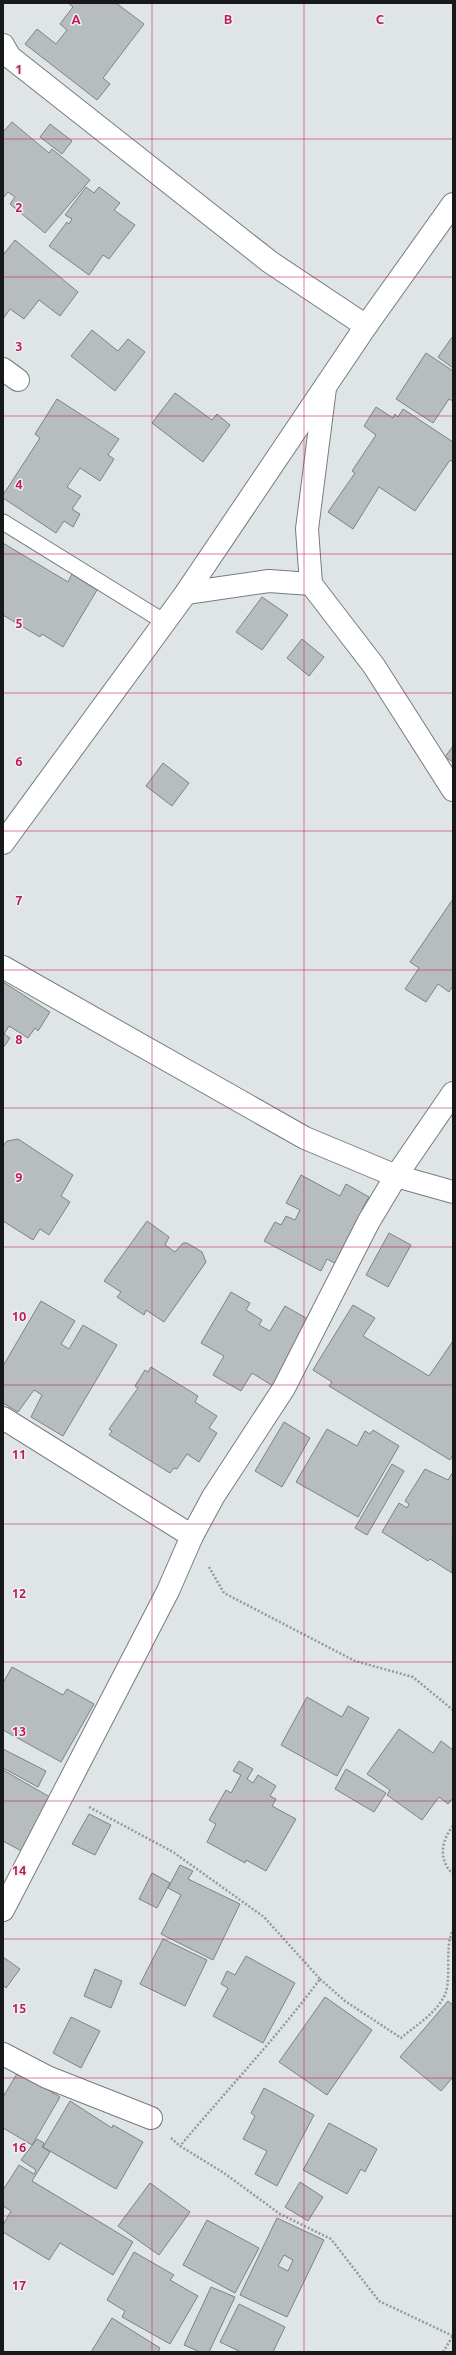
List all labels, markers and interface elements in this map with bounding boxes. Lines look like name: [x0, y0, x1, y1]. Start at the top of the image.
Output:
text: A: [71, 12, 81, 26]
text: B: [224, 12, 233, 26]
text: C: [376, 12, 385, 26]
text: 1: [15, 62, 23, 76]
text: 2: [15, 200, 23, 214]
text: 3: [15, 339, 23, 353]
text: 4: [15, 477, 23, 491]
text: 5: [15, 616, 23, 630]
text: 6: [15, 754, 23, 768]
text: 7: [15, 893, 23, 907]
text: 8: [15, 1032, 23, 1046]
text: 9: [15, 1170, 23, 1184]
text: 10: [12, 1309, 26, 1323]
text: 11: [12, 1447, 26, 1461]
text: 12: [12, 1586, 26, 1600]
text: 13: [12, 1724, 26, 1738]
text: 14: [12, 1863, 26, 1877]
text: 15: [12, 2001, 26, 2015]
text: 16: [12, 2140, 26, 2154]
text: 17: [12, 2278, 26, 2292]

